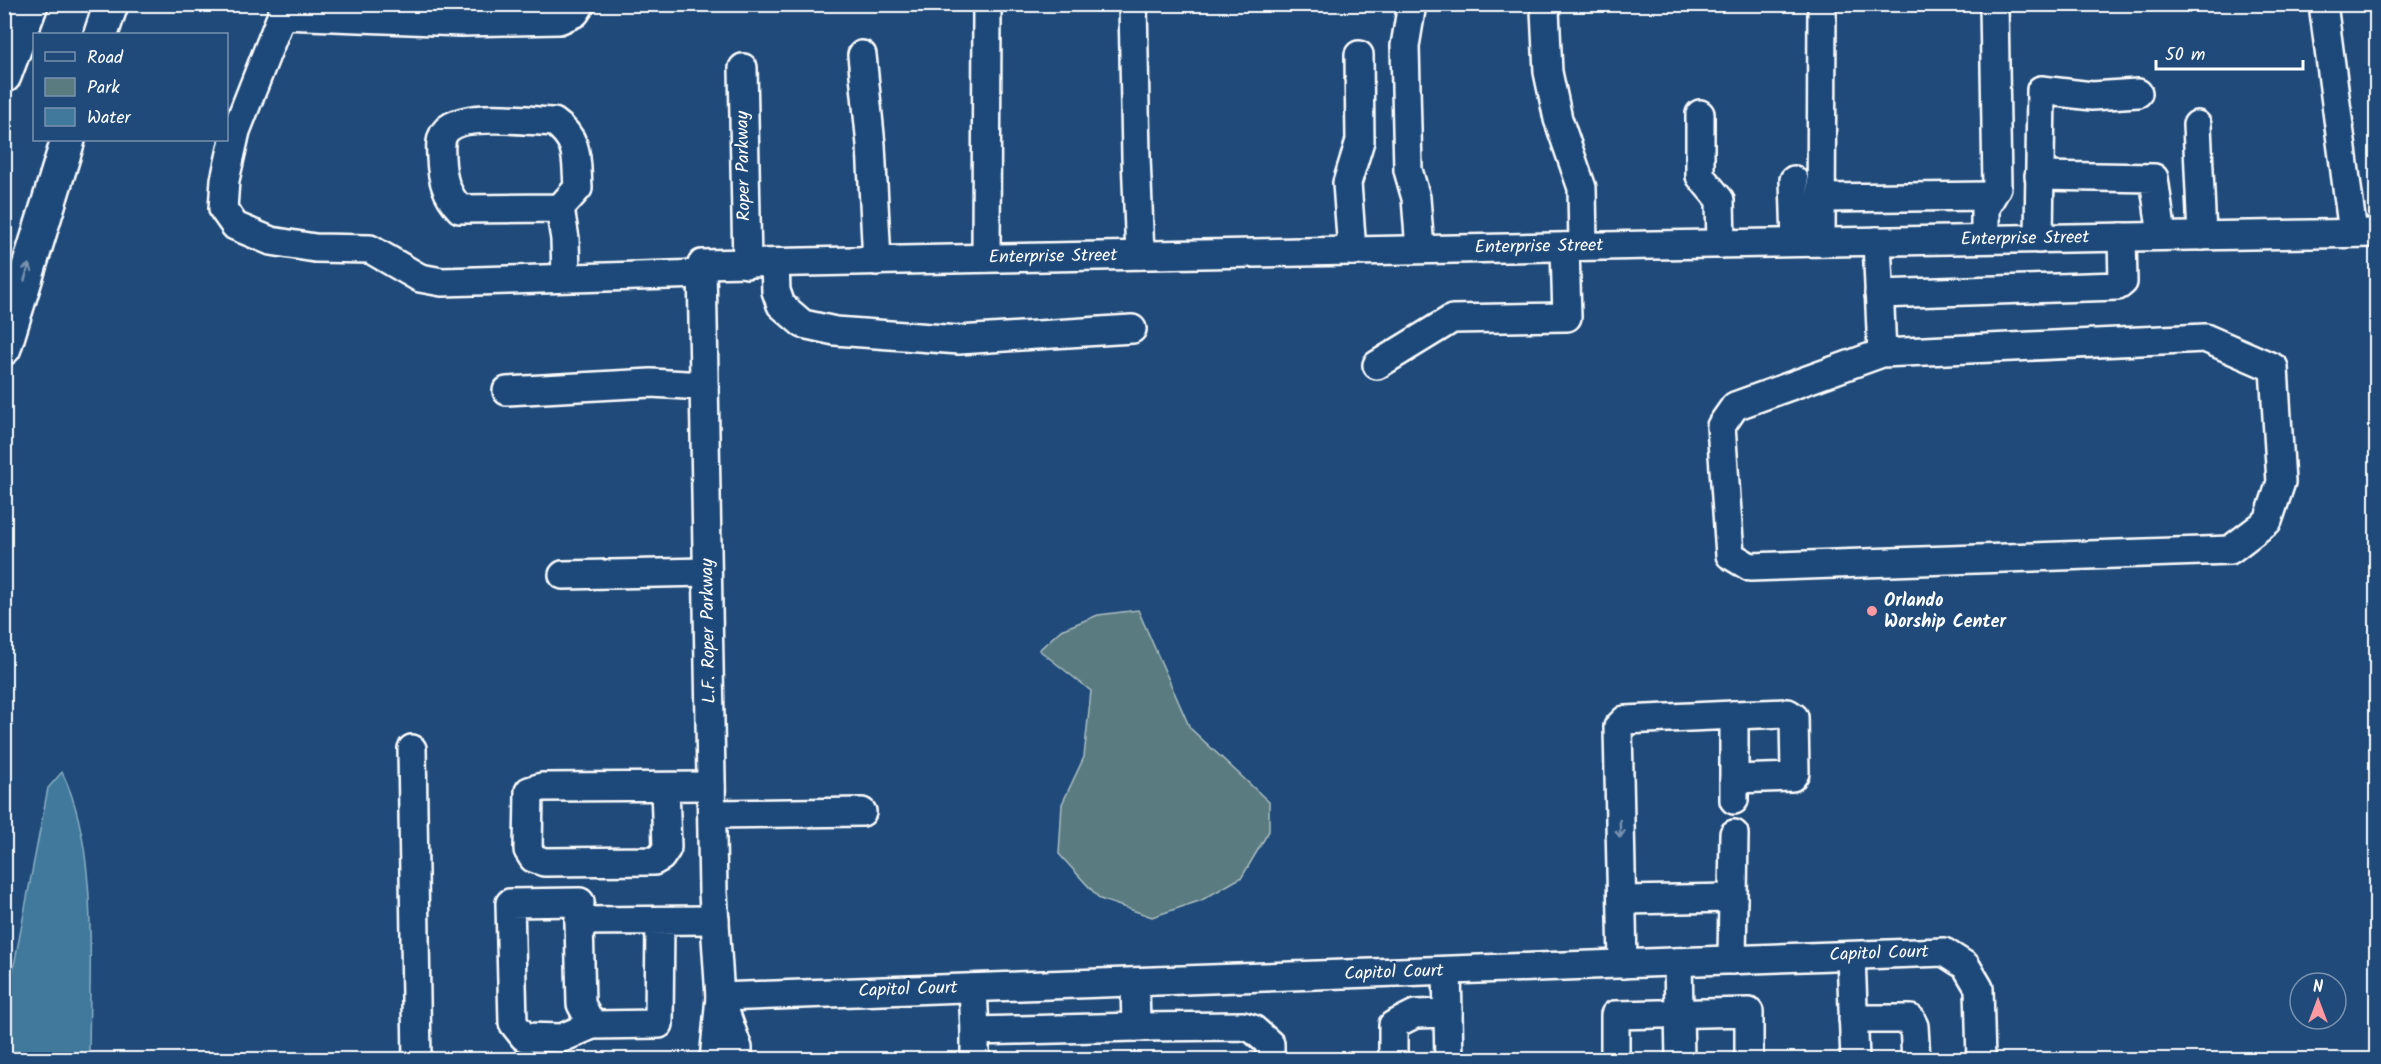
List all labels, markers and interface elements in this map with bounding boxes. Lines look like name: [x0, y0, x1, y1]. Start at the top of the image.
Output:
legend: [33, 33, 228, 141]
scale bar: [2156, 33, 2303, 71]
text: 50 m: [2165, 41, 2205, 70]
text: Road: [87, 44, 124, 73]
text: Park: [87, 74, 120, 103]
text: Water: [87, 104, 132, 133]
street label: Roper Parkway: [729, 110, 759, 221]
street label: Enterprise Street: [1960, 223, 2091, 255]
street label: Enterprise Street: [1474, 231, 1605, 263]
street label: Enterprise Street: [988, 241, 1119, 273]
one-way arrow: [22, 263, 33, 282]
street label: L.F. Roper Parkway: [693, 558, 725, 704]
place label: Orlando Worship Center: [1884, 587, 2007, 637]
marker: Orlando Worship Center: [1865, 604, 1879, 618]
one-way arrow: [1615, 819, 1626, 839]
street label: Capitol Court: [1829, 938, 1930, 970]
street label: Capitol Court: [1344, 957, 1445, 989]
north arrow: [2288, 971, 2348, 1031]
street label: Capitol Court: [858, 974, 959, 1006]
text: N: [2313, 975, 2323, 1000]

